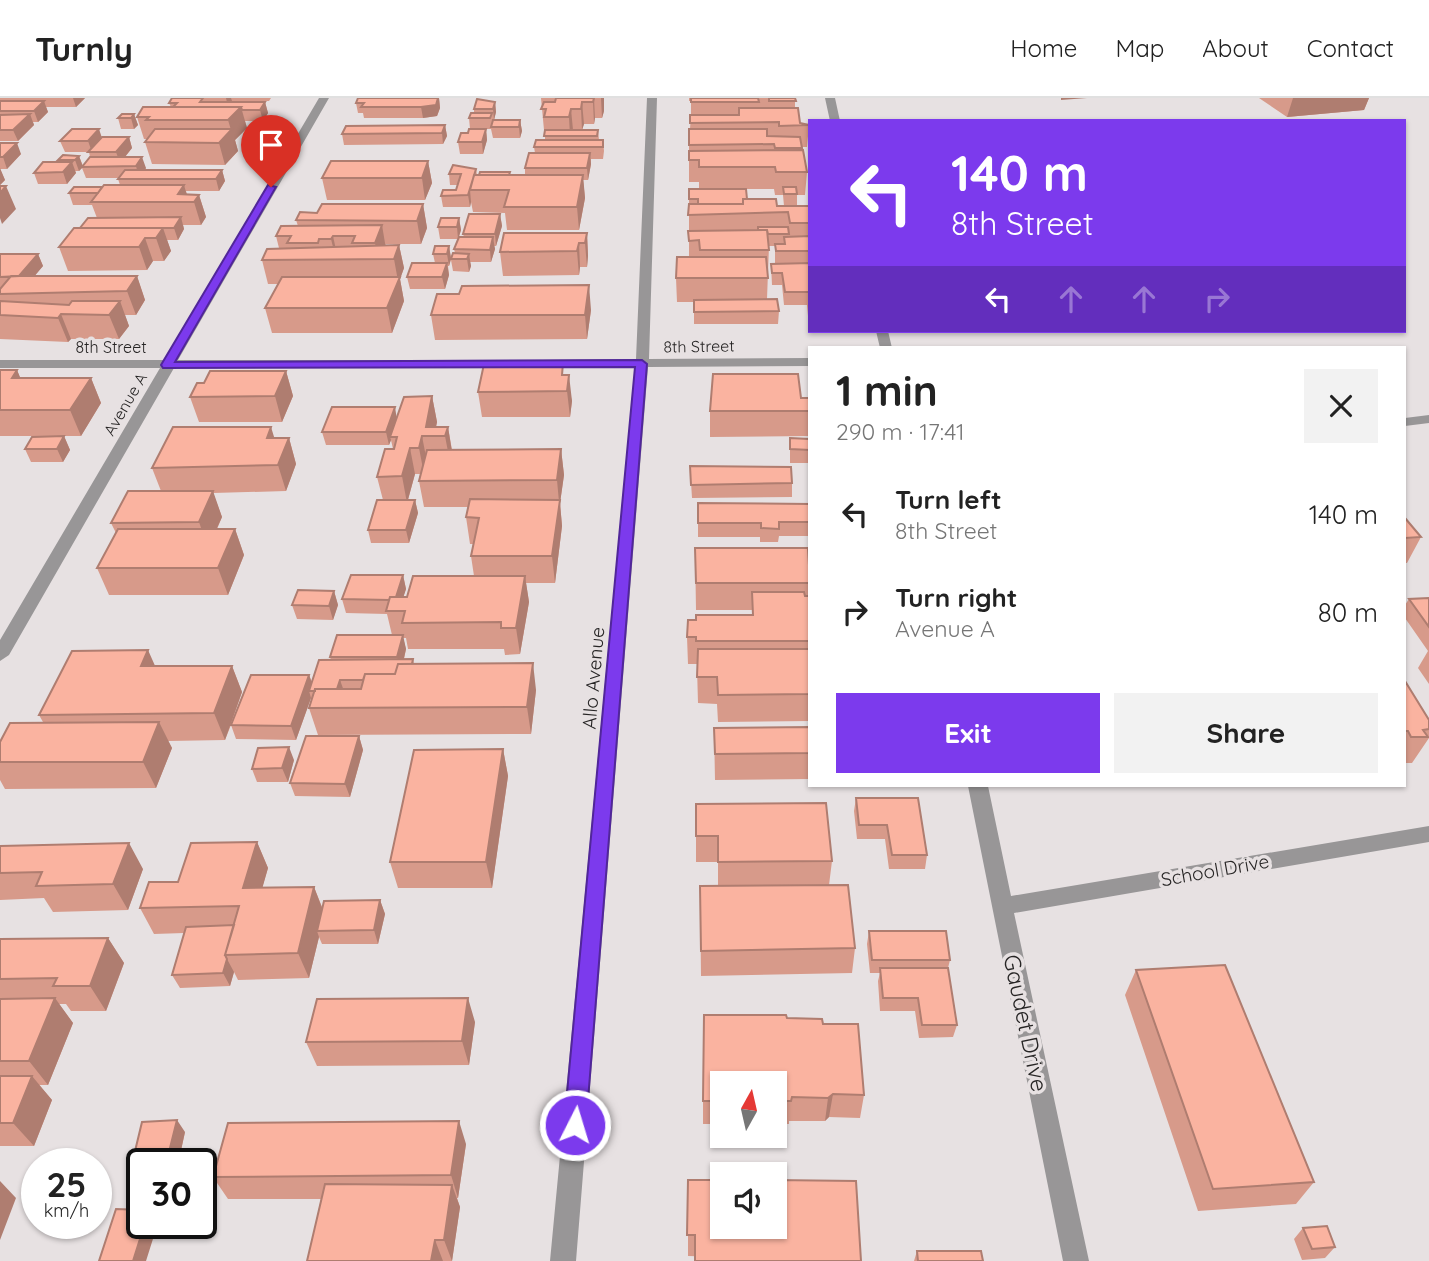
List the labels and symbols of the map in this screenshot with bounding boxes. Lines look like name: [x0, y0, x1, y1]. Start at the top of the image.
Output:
pin: [241, 115, 301, 187]
street label: 8th Street: [663, 335, 735, 357]
street label: 8th Street: [75, 337, 147, 357]
street label: Avenue A: [99, 369, 151, 439]
street label: Allo Avenue: [577, 626, 609, 730]
street label: School Drive: [1159, 849, 1271, 891]
street label: Gaudet Drive: [997, 952, 1055, 1094]
north arrow: [710, 1071, 788, 1148]
position arrow: [538, 1088, 612, 1162]
speed limit sign: 30: [126, 1148, 217, 1239]

